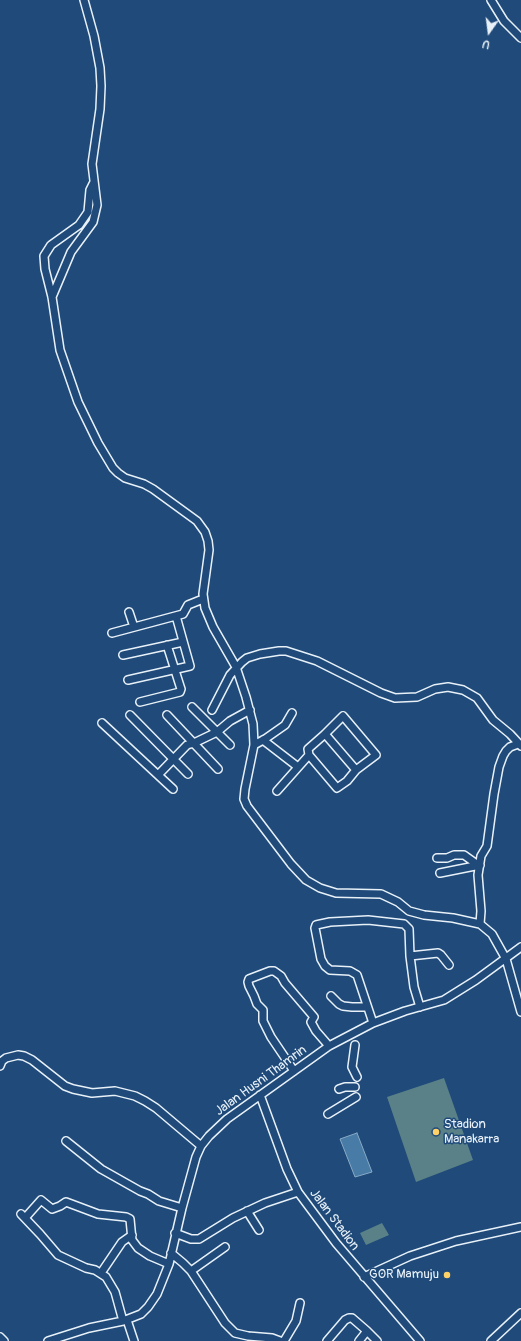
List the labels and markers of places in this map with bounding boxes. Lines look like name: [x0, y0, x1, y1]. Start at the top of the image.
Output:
place label: Stadion Manakarra: [444, 1117, 499, 1148]
marker: Stadion Manakarra: [431, 1127, 441, 1137]
place label: GOR Mamuju: [369, 1267, 439, 1283]
marker: GOR Mamuju: [442, 1270, 452, 1280]

